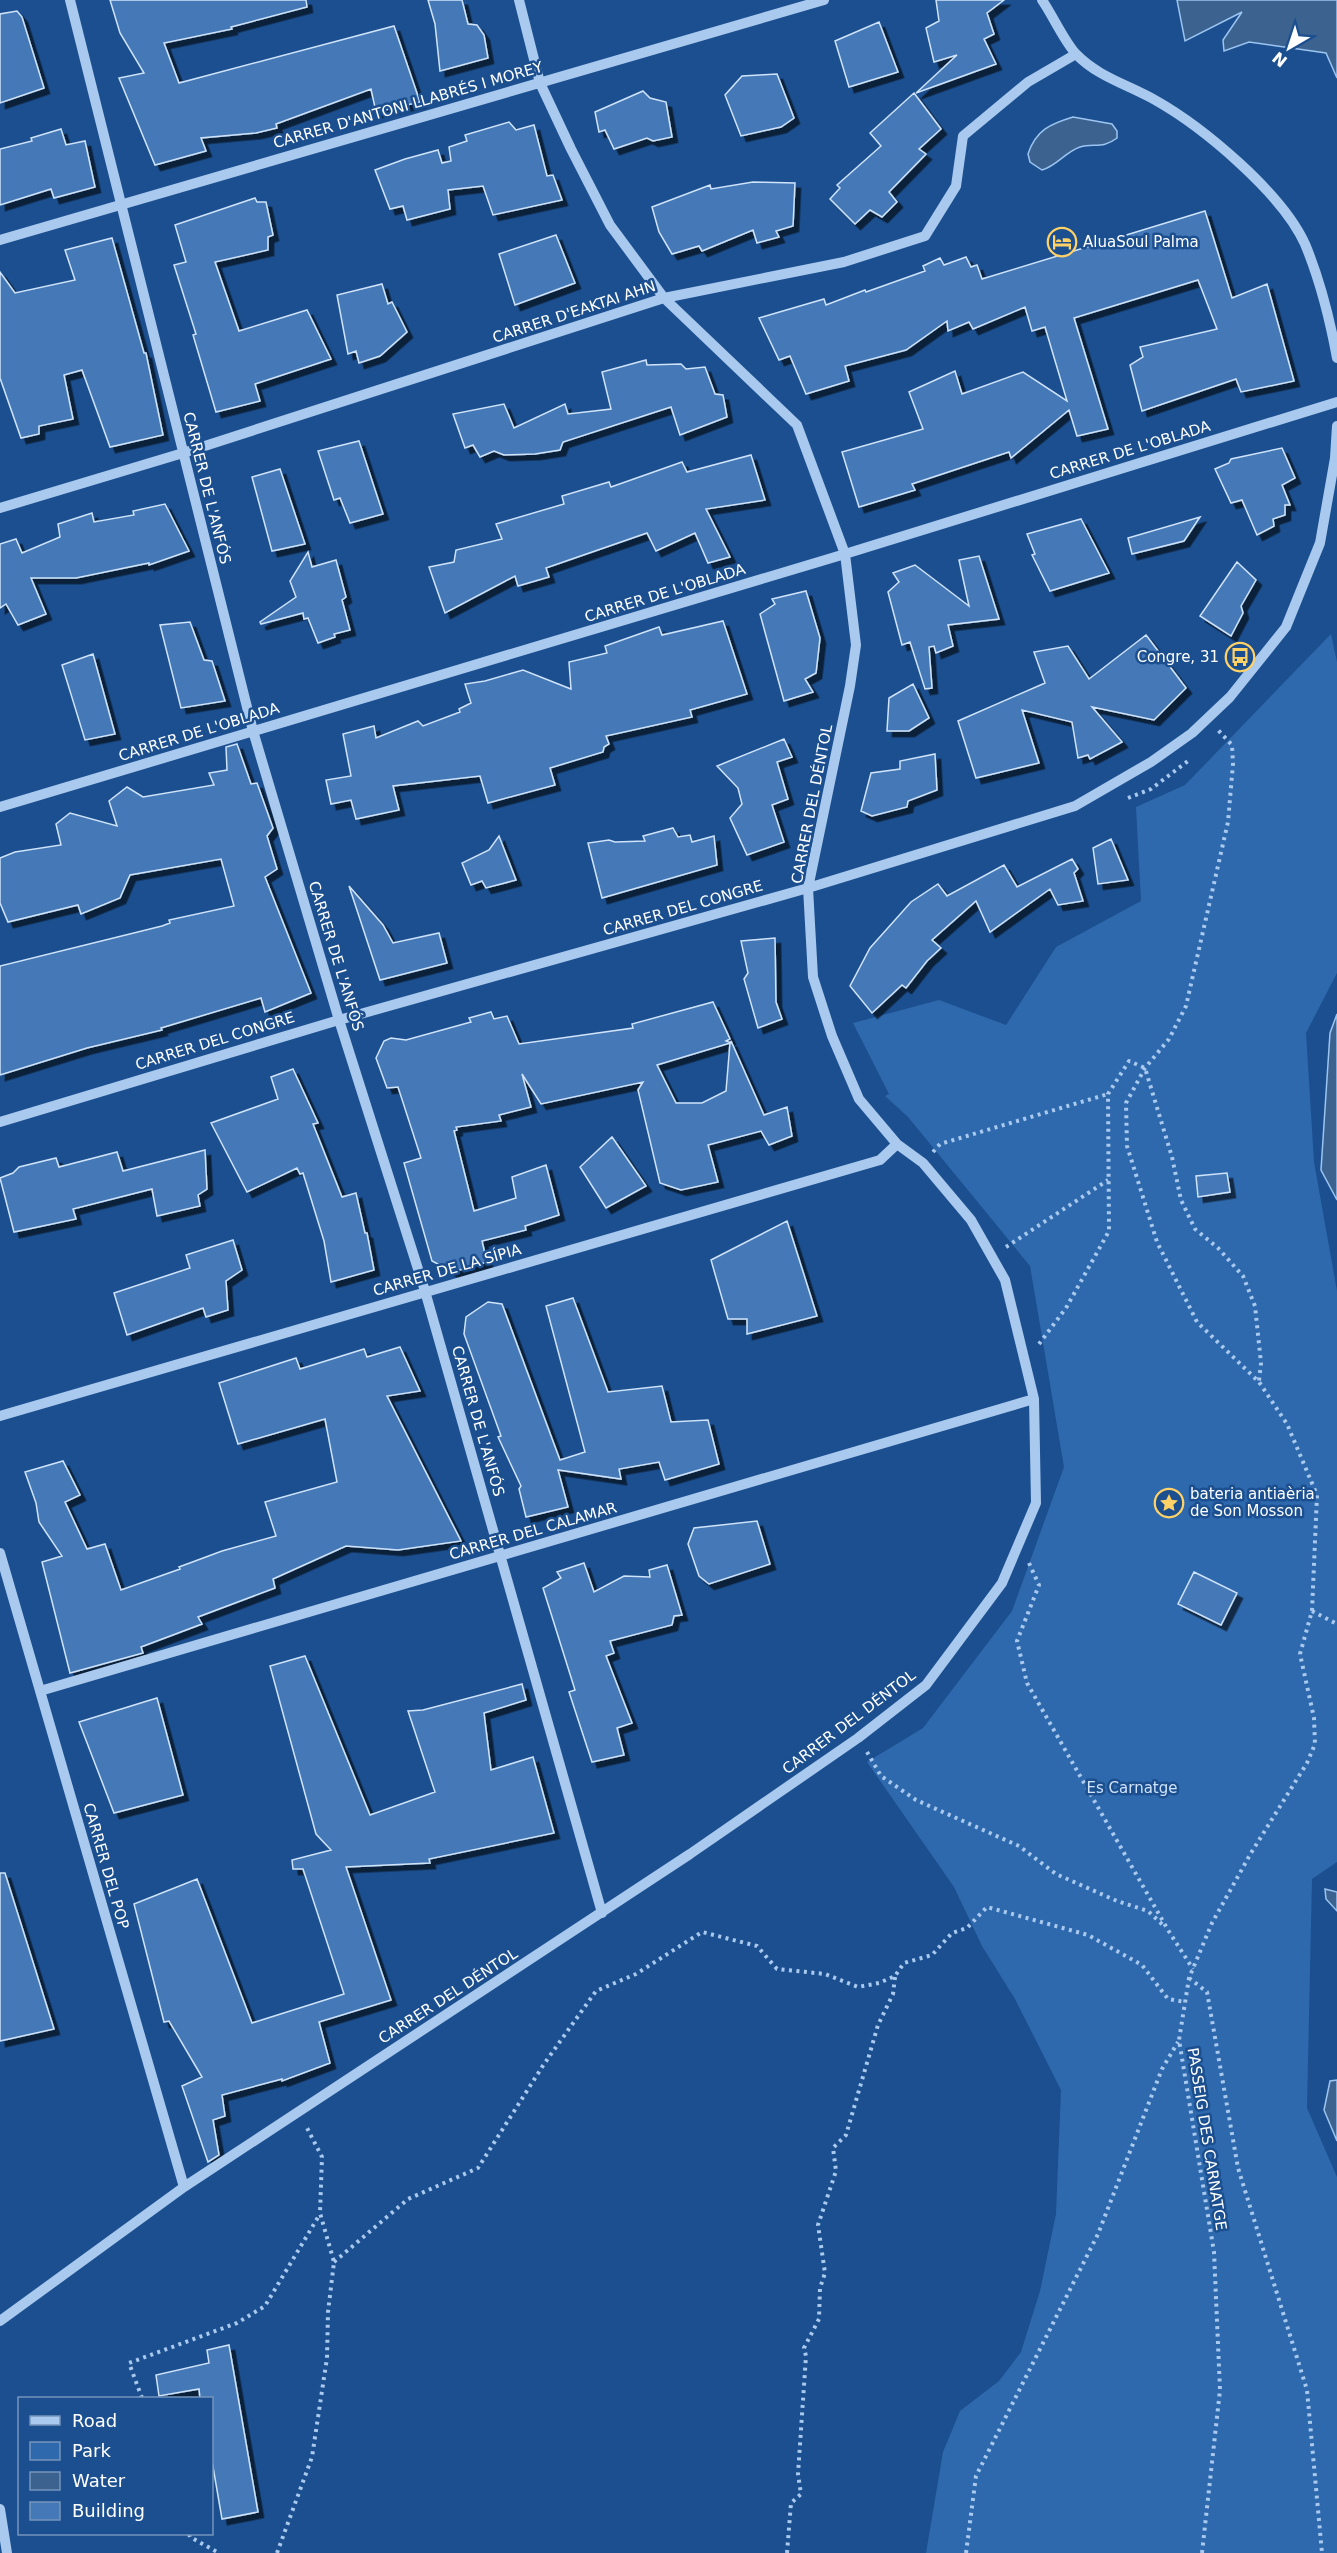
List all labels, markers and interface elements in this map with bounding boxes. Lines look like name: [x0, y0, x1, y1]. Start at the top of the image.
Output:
north arrow: [1259, 18, 1319, 78]
text: N: [1269, 48, 1291, 71]
street label: CARRER D'ANTONI LLABRÉS I MOREY: [271, 57, 546, 152]
hotel icon: AluaSoul Palma: [1046, 226, 1078, 258]
place label: AluaSoul Palma: [1083, 233, 1199, 251]
street label: CARRER D'EAKTAI AHN: [490, 277, 658, 347]
street label: CARRER DE L'ANFÓS: [179, 410, 236, 566]
street label: CARRER DE L'OBLADA: [1047, 417, 1213, 483]
street label: CARRER DE L'OBLADA: [582, 560, 748, 626]
bus stop icon: Congre, 31: [1224, 641, 1256, 673]
place label: Congre, 31: [1137, 648, 1219, 666]
street label: CARRER DE L'OBLADA: [116, 699, 282, 765]
street label: CARRER DEL DÉNTOL: [787, 722, 836, 885]
street label: CARRER DEL CONGRE: [601, 877, 765, 939]
street label: CARRER DE L'ANFÓS: [305, 878, 368, 1033]
street label: CARRER DEL CONGRE: [133, 1008, 297, 1074]
street label: CARRER DE LA SÍPIA: [370, 1239, 524, 1300]
street label: CARRER DE L'ANFÓS: [448, 1343, 509, 1498]
place label: bateria antiaèria de Son Mosson: [1190, 1485, 1315, 1520]
place icon: bateria antiaèria de Son Mosson: [1153, 1487, 1185, 1519]
street label: CARRER DEL CALAMAR: [447, 1498, 619, 1564]
street label: CARRER DEL DÉNTOL: [778, 1665, 920, 1778]
park label: Es Carnatge: [1087, 1779, 1177, 1797]
street label: CARRER DEL POP: [79, 1801, 133, 1931]
street label: CARRER DEL DÉNTOL: [375, 1943, 521, 2048]
street label: PASSEIG DES CARNATGE: [1184, 2046, 1230, 2232]
legend: [18, 2397, 213, 2535]
text: Road: [72, 2410, 117, 2431]
text: Park: [72, 2440, 111, 2461]
text: Water: [72, 2470, 126, 2491]
text: Building: [72, 2500, 145, 2521]

